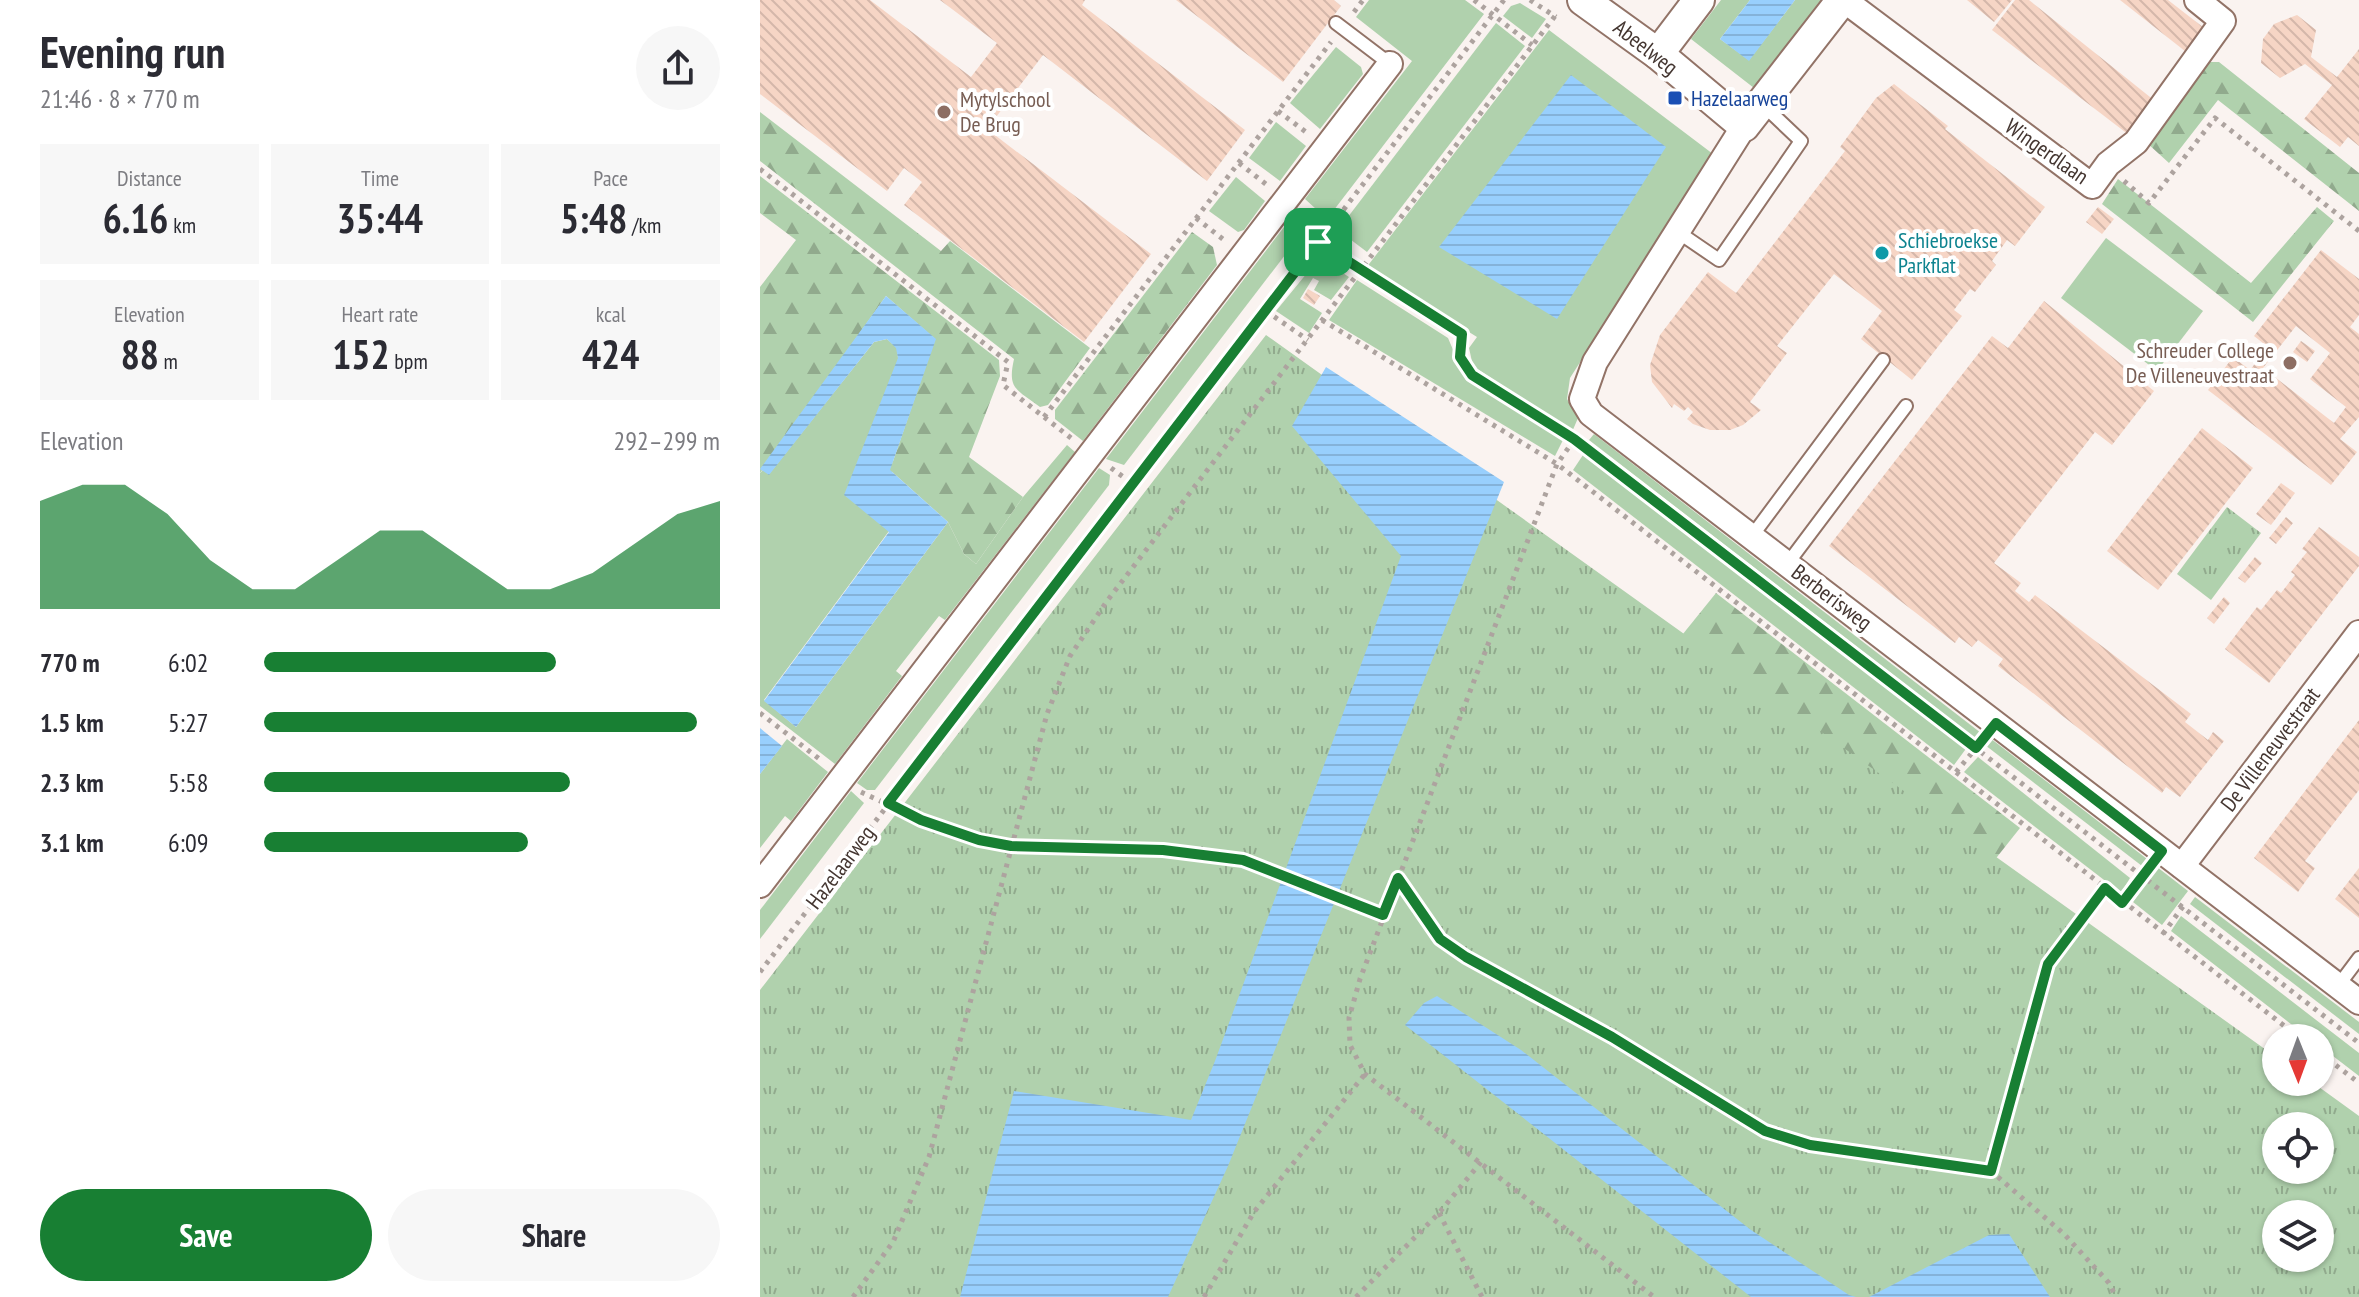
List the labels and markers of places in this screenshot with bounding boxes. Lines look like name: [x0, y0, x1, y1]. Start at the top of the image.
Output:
place label: Hazelaarweg: [1691, 84, 1788, 112]
place label: Mytylschool De Brug: [960, 85, 1052, 138]
marker: Hazelaarweg: [1666, 89, 1684, 107]
marker: Mytylschool De Brug: [935, 103, 953, 121]
pin: [1284, 208, 1352, 276]
place label: Schiebroekse Parkflat: [1898, 226, 1998, 279]
marker: Schiebroekse Parkflat: [1873, 244, 1891, 262]
place label: Schreuder College De Villeneuvestraat: [2126, 336, 2274, 389]
marker: Schreuder College De Villeneuvestraat: [2281, 354, 2299, 372]

